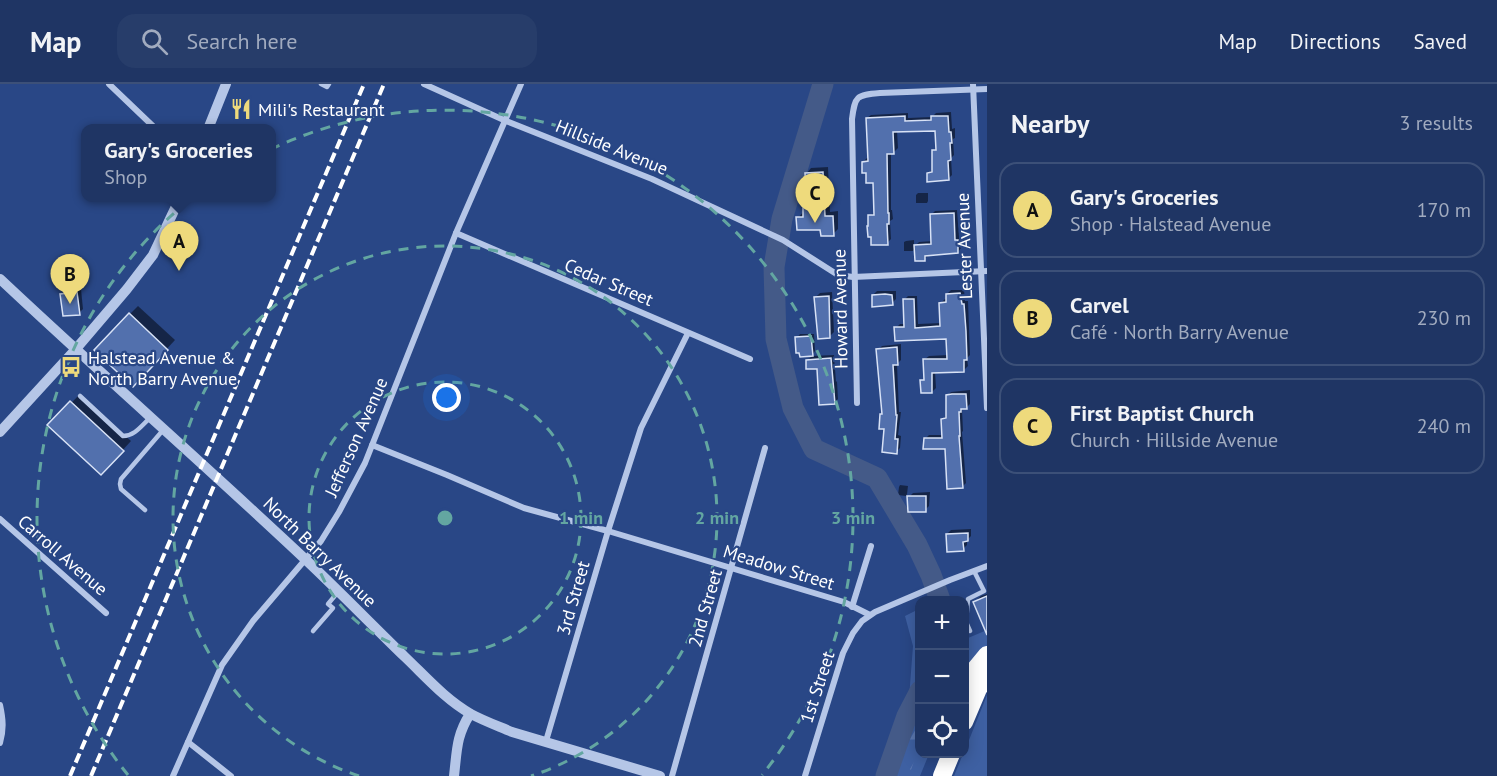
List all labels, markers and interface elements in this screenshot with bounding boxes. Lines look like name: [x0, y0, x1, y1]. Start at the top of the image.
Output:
search box: [117, 14, 537, 68]
text: Map: [30, 23, 81, 60]
icon: search: [138, 25, 171, 58]
text: Search here: [186, 27, 297, 55]
text: Map: [1218, 28, 1257, 55]
text: Directions: [1290, 28, 1381, 55]
text: Saved: [1414, 28, 1467, 55]
restaurant icon: Mili's Restaurant: [229, 97, 253, 121]
place label: Mili's Restaurant: [258, 98, 385, 121]
text: Nearby: [1011, 107, 1089, 140]
text: 3 results: [1400, 110, 1473, 136]
street label: Hillside Avenue: [552, 114, 672, 180]
popup: [81, 124, 276, 202]
text: Gary's Groceries: [104, 136, 253, 164]
text: Shop: [104, 164, 147, 190]
pin: C: [796, 174, 834, 223]
text: Gary's Groceries: [1070, 183, 1218, 211]
street label: Lester Avenue: [951, 192, 977, 300]
text: A: [1026, 197, 1039, 223]
text: 170 m: [1417, 197, 1471, 223]
text: Shop · Halstead Avenue: [1070, 211, 1271, 237]
pin: A: [160, 222, 198, 271]
street label: Howard Avenue: [827, 249, 853, 369]
street label: Cedar Street: [561, 253, 657, 311]
pin: B: [50, 254, 90, 304]
text: Carvel: [1070, 291, 1129, 319]
text: B: [1027, 305, 1038, 331]
text: 230 m: [1417, 305, 1471, 331]
text: Café · North Barry Avenue: [1070, 319, 1289, 345]
place label: Halstead Avenue & North Barry Avenue: [88, 346, 237, 390]
bus stop icon: Halstead Avenue & North Barry Avenue: [59, 355, 83, 379]
street label: Jefferson Avenue: [319, 374, 393, 501]
your location: [432, 383, 461, 412]
text: First Baptist Church: [1070, 399, 1254, 427]
text: C: [1027, 413, 1038, 439]
text: 240 m: [1417, 413, 1471, 439]
text: Church · Hillside Avenue: [1070, 427, 1278, 453]
street label: North Barry Avenue: [258, 492, 382, 612]
text: 1 min: [559, 506, 603, 529]
text: 2 min: [695, 506, 739, 529]
text: 3 min: [831, 506, 875, 529]
centre of rings: [435, 508, 455, 528]
street label: Carroll Avenue: [13, 510, 113, 600]
street label: Meadow Street: [721, 539, 837, 595]
street label: 3rd Street: [551, 558, 595, 638]
street label: 2nd Street: [683, 566, 727, 650]
map controls: [915, 596, 969, 758]
button: +: [915, 596, 969, 650]
street label: 1st Street: [795, 648, 839, 726]
button: −: [915, 650, 969, 704]
button: locate: [915, 704, 969, 758]

